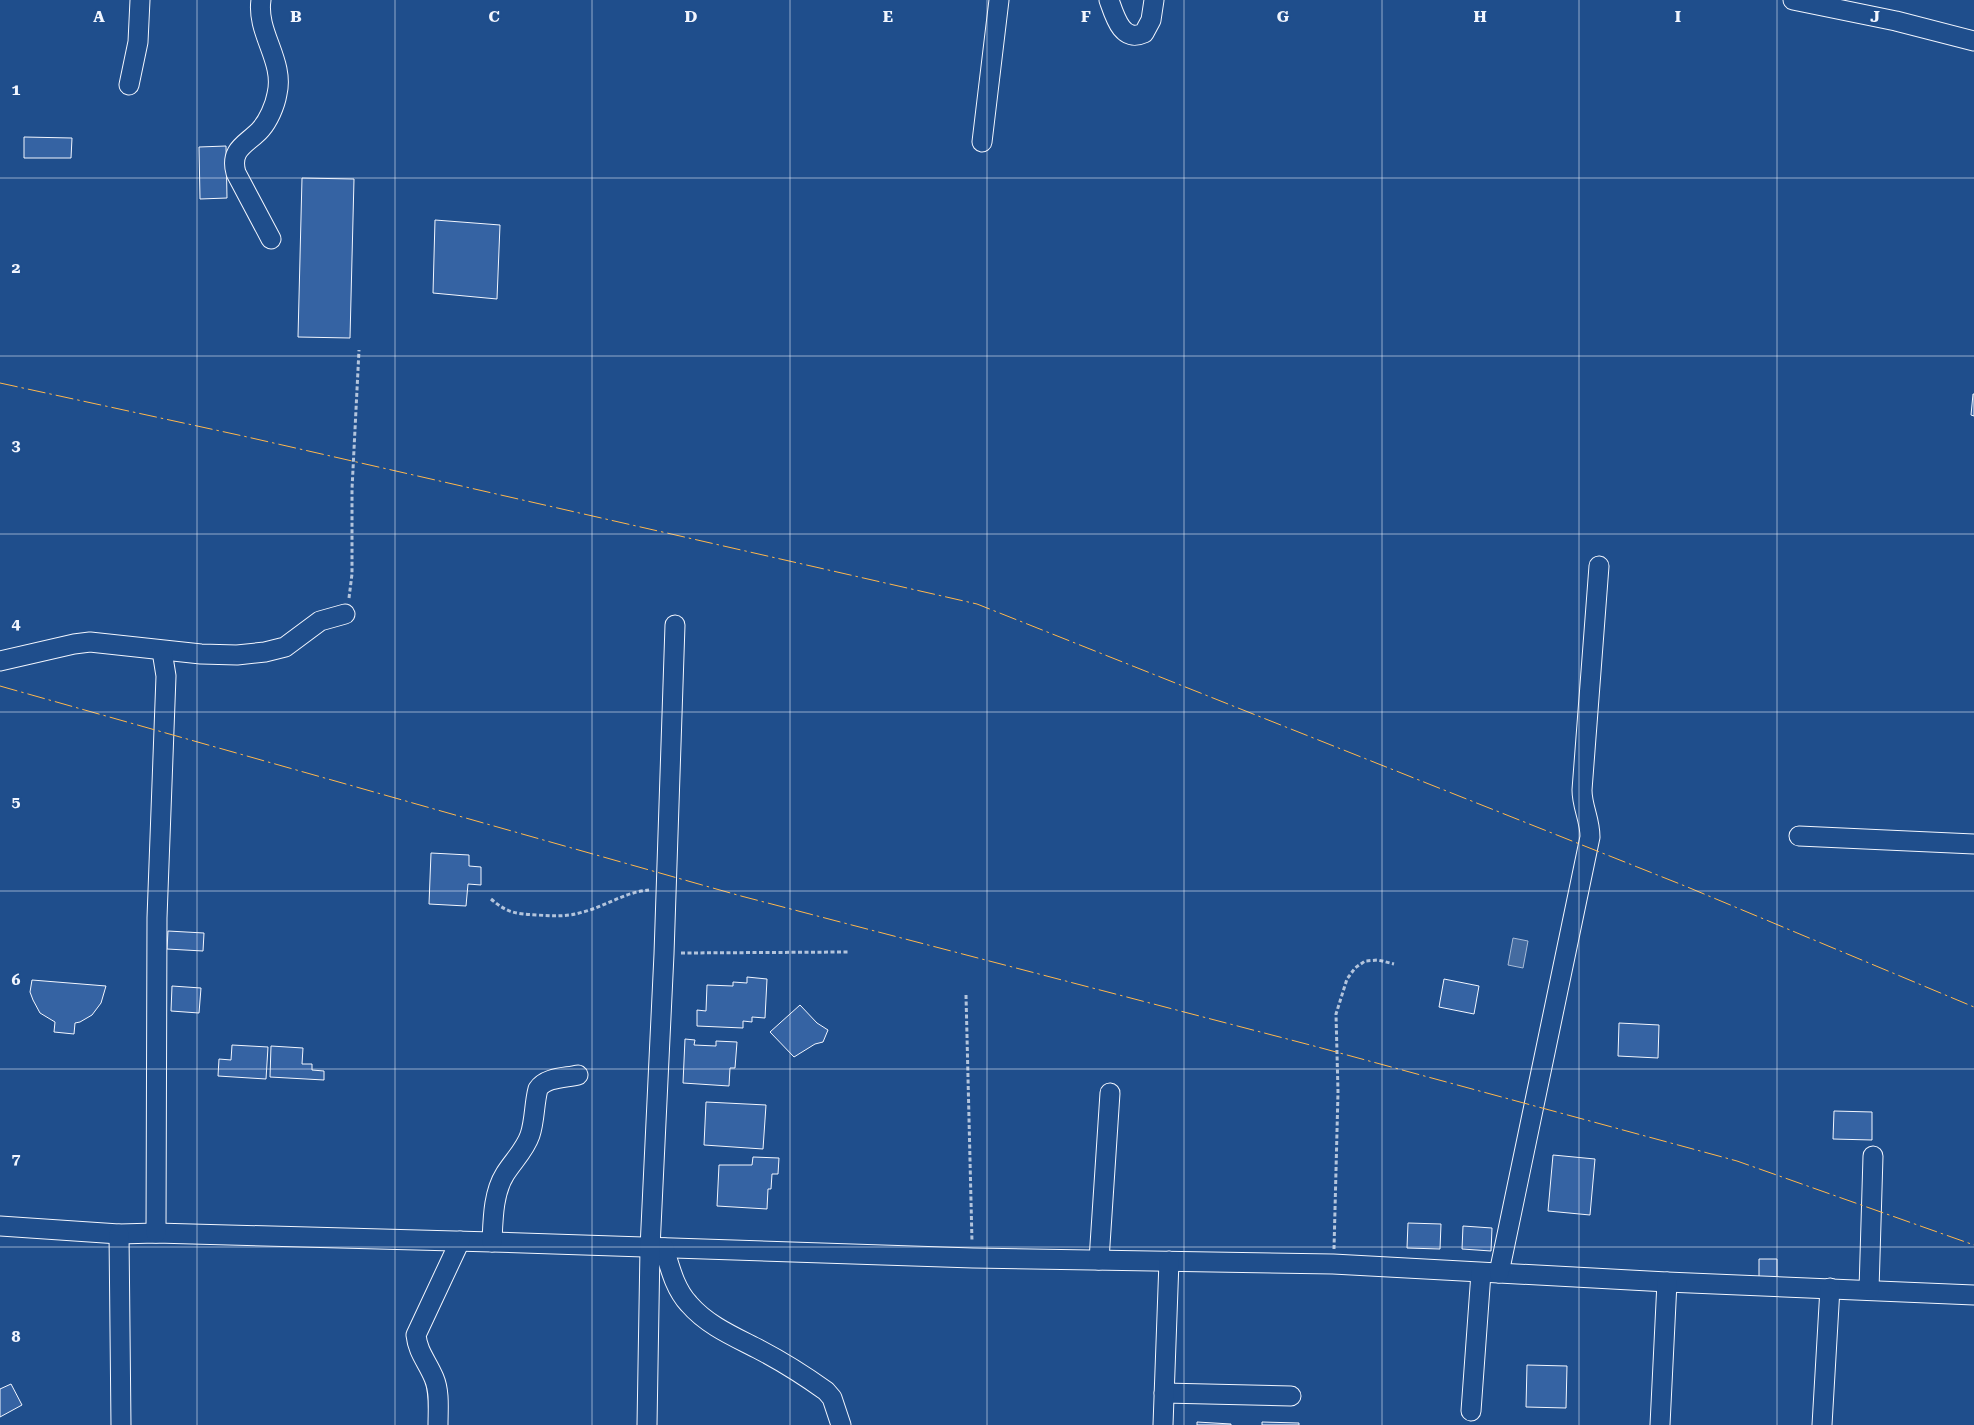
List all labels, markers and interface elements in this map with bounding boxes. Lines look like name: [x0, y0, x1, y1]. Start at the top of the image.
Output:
text: A: [93, 7, 105, 26]
text: B: [290, 7, 302, 26]
text: C: [488, 7, 500, 26]
text: D: [685, 7, 698, 26]
text: E: [883, 7, 893, 26]
text: F: [1081, 7, 1091, 26]
text: G: [1277, 7, 1290, 26]
text: H: [1473, 7, 1487, 26]
text: I: [1675, 7, 1681, 26]
text: J: [1870, 7, 1880, 26]
text: 1: [12, 80, 21, 99]
text: 2: [12, 258, 21, 277]
text: 3: [12, 436, 21, 455]
text: 4: [12, 614, 21, 633]
text: 5: [12, 792, 21, 811]
text: 6: [12, 970, 21, 989]
text: 7: [12, 1149, 21, 1168]
text: 8: [12, 1327, 21, 1346]

